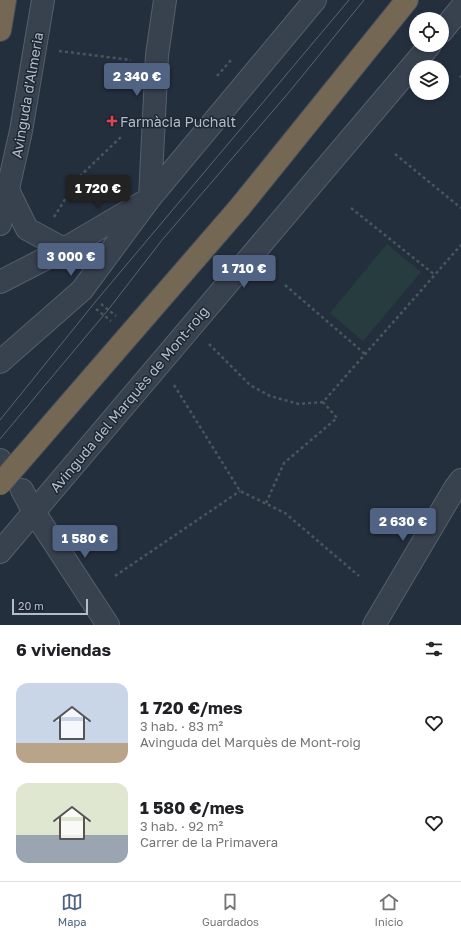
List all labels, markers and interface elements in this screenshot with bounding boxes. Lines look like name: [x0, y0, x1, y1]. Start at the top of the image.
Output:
map controls: [409, 12, 449, 100]
button: locate: [409, 12, 449, 52]
street label: Avinguda d'Almeria: [8, 31, 46, 159]
button: layers: [409, 60, 449, 100]
pin: 2 340 €: [100, 63, 174, 97]
text: 2 340 €: [113, 68, 161, 84]
place label: Farmàcia Puchalt: [120, 113, 236, 130]
marker: Farmàcia Puchalt: [107, 116, 117, 126]
pin: 1 720 €: [61, 175, 135, 209]
text: 1 720 €: [75, 180, 121, 196]
pin: 3 000 €: [34, 243, 108, 277]
text: 3 000 €: [47, 248, 95, 264]
pin: 1 710 €: [207, 255, 281, 289]
text: 1 710 €: [222, 260, 266, 276]
street label: Avinguda del Marquès de Mont-roig: [46, 302, 212, 496]
pin: 2 630 €: [366, 508, 440, 542]
text: 2 630 €: [379, 513, 427, 529]
pin: 1 580 €: [48, 525, 122, 559]
text: 1 580 €: [61, 530, 109, 546]
scale bar: [12, 597, 88, 616]
text: 20 m: [18, 599, 44, 612]
icon: filters: [423, 638, 445, 660]
text: 6 viviendas: [16, 639, 111, 660]
text: 1 720 €/mes: [140, 697, 243, 718]
icon: home: [48, 699, 96, 747]
icon: heart: [423, 712, 445, 734]
text: 3 hab. · 83 m²: [140, 718, 223, 734]
text: Avinguda del Marquès de Mont-roig: [140, 734, 361, 750]
text: 1 580 €/mes: [140, 797, 244, 818]
icon: home: [48, 799, 96, 847]
icon: heart: [423, 812, 445, 834]
text: 3 hab. · 92 m²: [140, 818, 223, 834]
text: Carrer de la Primavera: [140, 834, 278, 850]
tab: Mapa: [58, 891, 86, 928]
tab: Guardados: [202, 891, 259, 928]
tab: Inicio: [375, 891, 403, 928]

